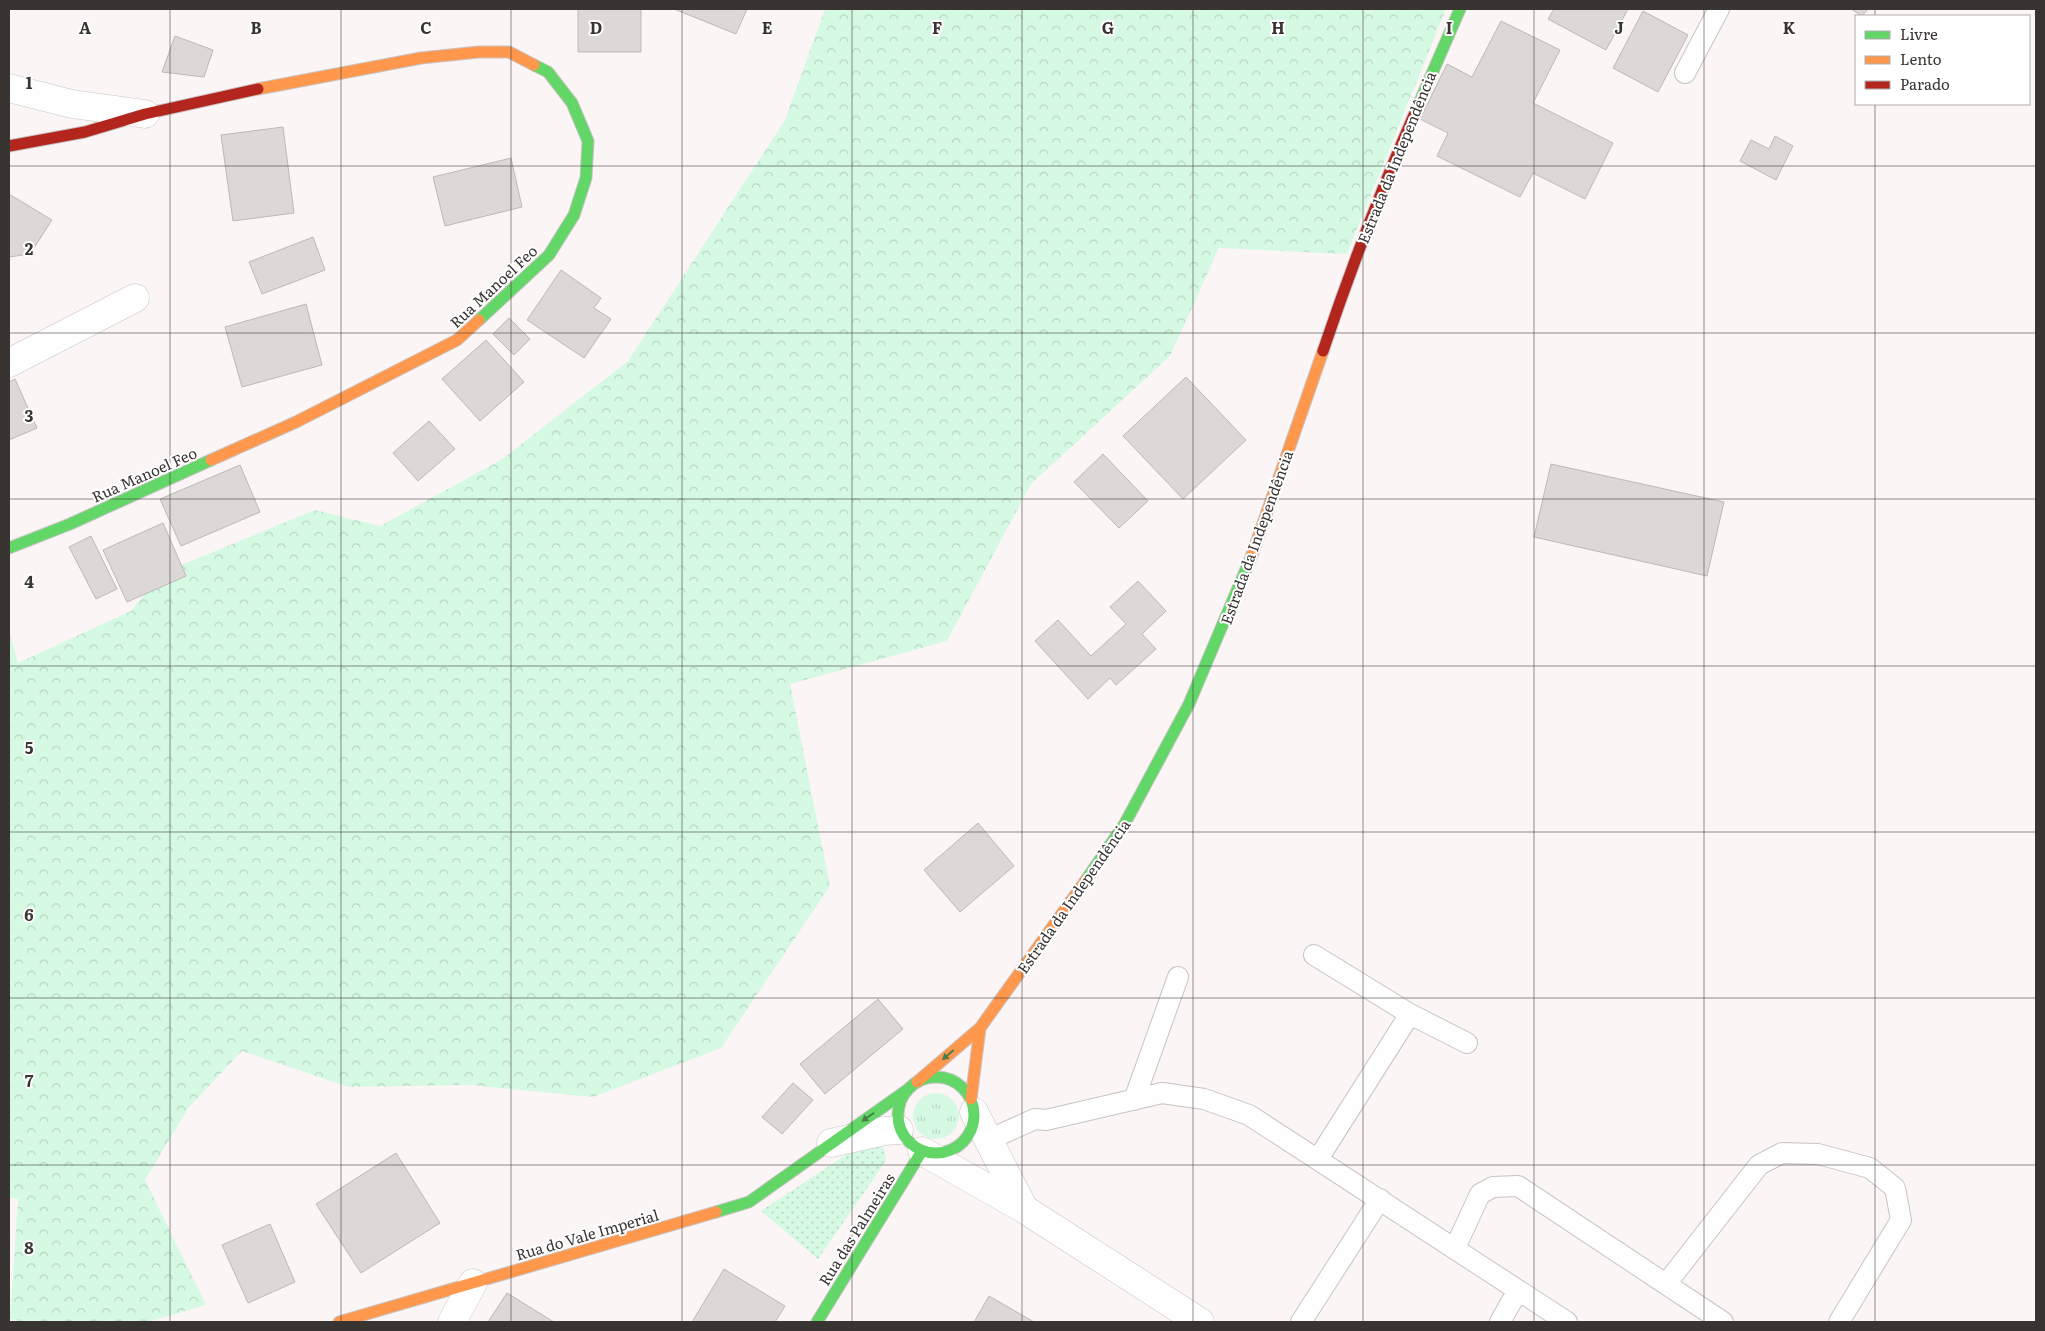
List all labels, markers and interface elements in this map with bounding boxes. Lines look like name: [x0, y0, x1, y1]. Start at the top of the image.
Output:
text: A: [79, 15, 91, 39]
text: B: [250, 15, 262, 39]
text: C: [420, 15, 432, 39]
text: D: [590, 15, 602, 39]
text: E: [762, 15, 773, 39]
text: F: [932, 15, 942, 39]
text: G: [1102, 15, 1114, 39]
text: H: [1271, 15, 1285, 39]
text: I: [1446, 15, 1452, 39]
text: J: [1614, 15, 1624, 39]
text: K: [1783, 15, 1796, 39]
legend: [1855, 15, 2030, 105]
text: Livre: [1900, 22, 1938, 45]
text: Lento: [1900, 47, 1942, 70]
street label: Estrada da Independência: [1351, 67, 1441, 247]
text: 1: [26, 70, 33, 94]
text: Parado: [1900, 72, 1950, 95]
text: 2: [25, 236, 34, 260]
street label: Rua Manoel Feo: [444, 239, 542, 333]
text: 3: [25, 403, 34, 427]
street label: Rua Manoel Feo: [88, 440, 200, 507]
street label: Estrada da Independência: [1214, 446, 1299, 627]
text: 4: [24, 569, 34, 593]
text: 5: [25, 735, 34, 759]
street label: Estrada da Independência: [1011, 813, 1136, 978]
text: 6: [24, 902, 34, 926]
one-way arrow: [943, 1049, 955, 1061]
text: 7: [25, 1068, 34, 1092]
one-way arrow: [861, 1112, 875, 1122]
street label: Rua das Palmeiras: [812, 1168, 900, 1290]
street label: Rua do Vale Imperial: [513, 1203, 661, 1265]
text: 8: [24, 1235, 34, 1259]

